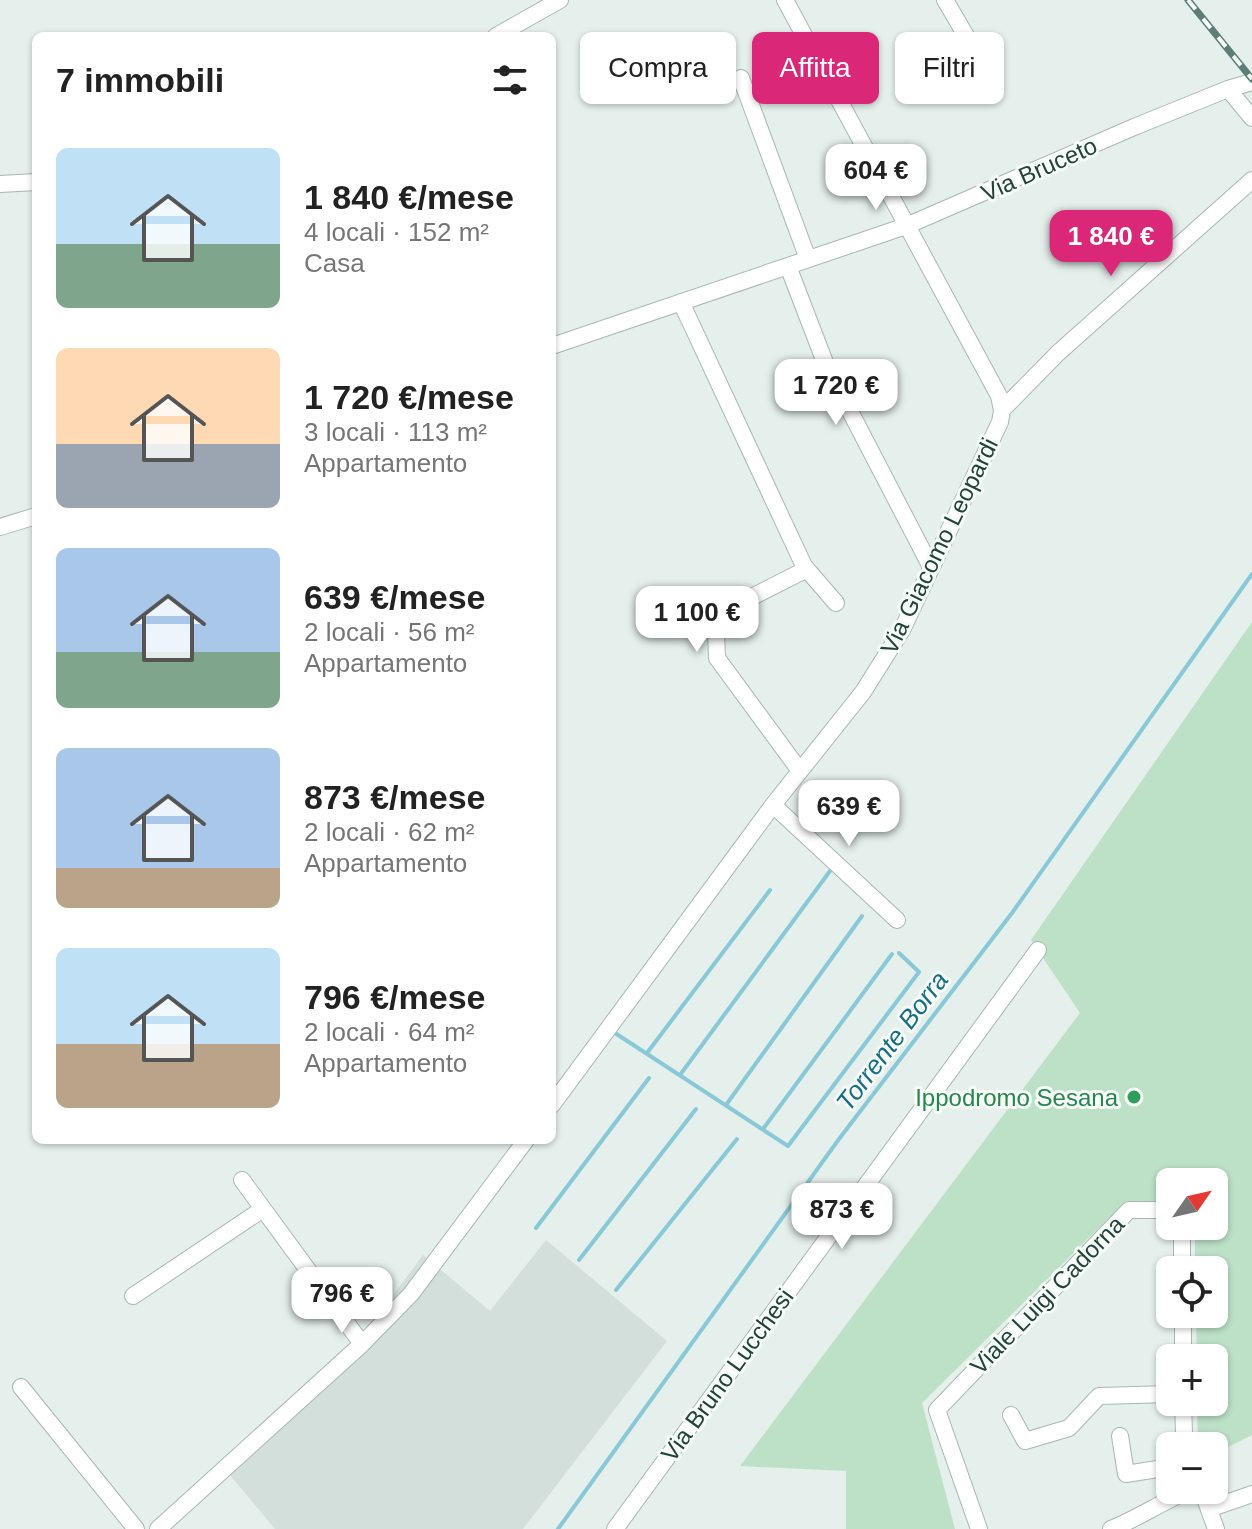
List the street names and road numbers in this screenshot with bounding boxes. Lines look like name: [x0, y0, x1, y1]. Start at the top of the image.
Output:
street label: Via Bruceto: [977, 132, 1101, 206]
street label: Via Giacomo Leopardi: [875, 434, 1003, 658]
street label: Viale Luigi Cadorna: [965, 1210, 1130, 1380]
street label: Via Bruno Lucchesi: [655, 1284, 799, 1466]

